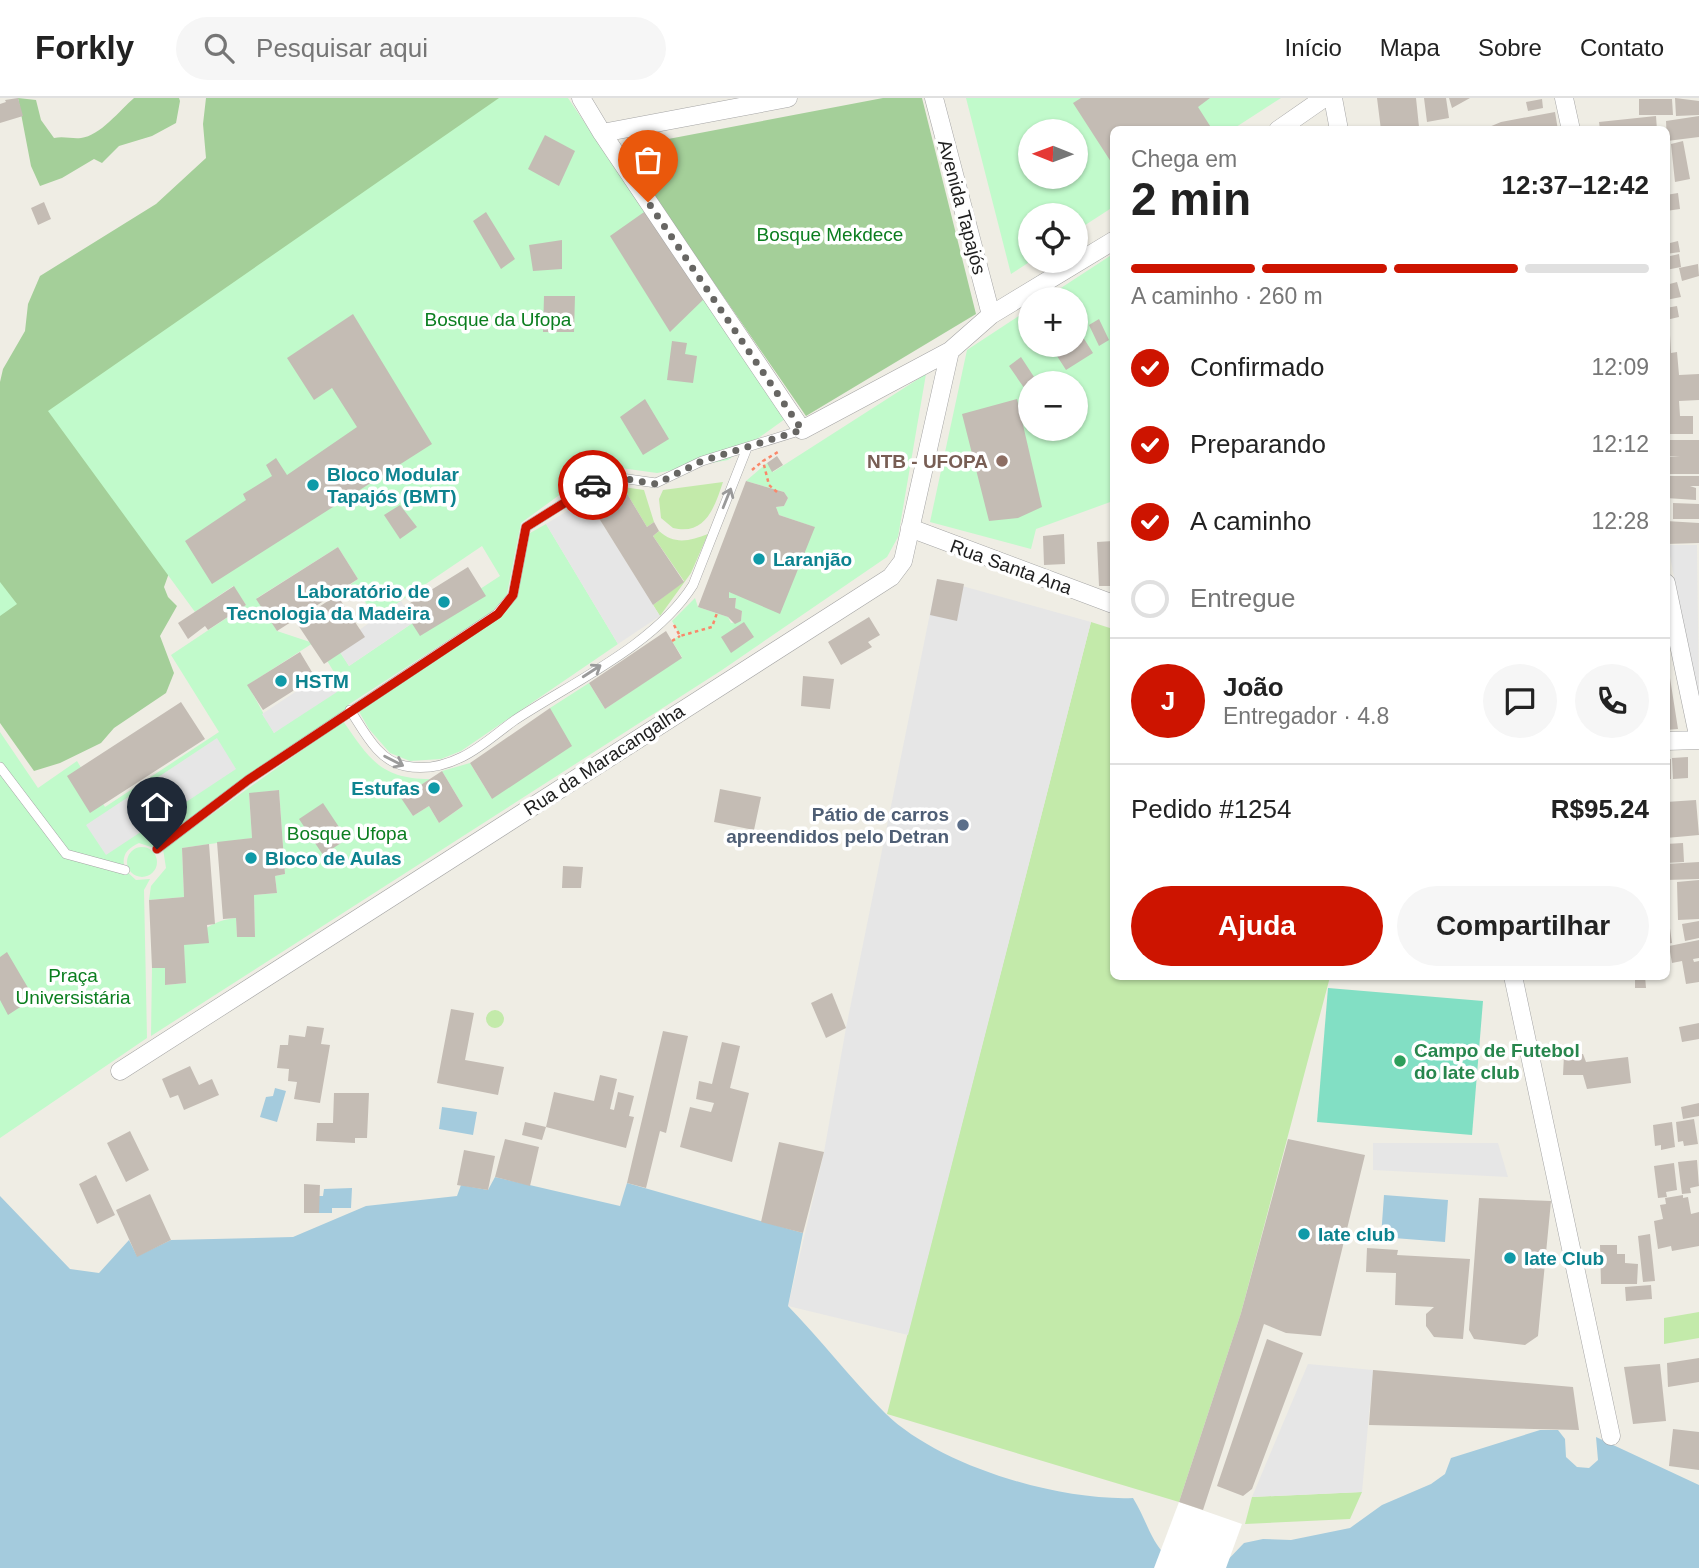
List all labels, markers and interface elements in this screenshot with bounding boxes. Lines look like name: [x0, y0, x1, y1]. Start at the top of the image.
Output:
search box: [176, 17, 666, 80]
text: Forkly: [35, 29, 134, 66]
icon: search: [200, 29, 238, 67]
text: Pesquisar aqui: [256, 33, 428, 63]
text: Início: [1284, 34, 1342, 61]
text: Mapa: [1380, 34, 1440, 61]
text: Sobre: [1478, 34, 1542, 61]
text: Contato: [1580, 34, 1664, 61]
north arrow: [1018, 119, 1088, 189]
map controls: [1018, 119, 1088, 441]
pin: [618, 130, 678, 202]
street label: Avenida Tapajós: [934, 137, 990, 277]
icon: bag: [629, 141, 667, 179]
text: Chega em: [1131, 146, 1237, 172]
text: 12:37–12:42: [1502, 170, 1649, 200]
text: 2 min: [1131, 173, 1251, 225]
button: locate: [1018, 203, 1088, 273]
park label: Bosque Mekdece: [757, 224, 903, 245]
text: A caminho · 260 m: [1131, 283, 1323, 309]
button: +: [1018, 287, 1088, 357]
park label: Bosque da Ufopa: [425, 309, 572, 330]
icon: check: [1131, 349, 1169, 387]
text: Confirmado: [1190, 352, 1324, 382]
text: 12:09: [1591, 354, 1649, 380]
button: −: [1018, 371, 1088, 441]
icon: check: [1131, 426, 1169, 464]
text: Preparando: [1190, 429, 1326, 459]
text: 12:12: [1591, 431, 1649, 457]
courier: [558, 450, 628, 520]
place label: NTB - UFOPA: [867, 451, 988, 472]
marker: NTB - UFOPA: [994, 453, 1010, 469]
place label: Bloco Modular Tapajós (BMT): [327, 464, 460, 507]
icon: car: [574, 466, 612, 504]
marker: Bloco Modular Tapajós (BMT): [305, 477, 321, 493]
one-way arrow: [721, 488, 734, 509]
icon: check: [1131, 503, 1169, 541]
text: A caminho: [1190, 506, 1311, 536]
text: 12:28: [1591, 508, 1649, 534]
street label: Rua Santa Ana: [947, 535, 1075, 599]
place label: Laranjão: [773, 549, 852, 570]
marker: Laranjão: [751, 551, 767, 567]
place label: Laboratório de Tecnologia da Madeira: [227, 581, 430, 624]
text: Entregue: [1190, 583, 1296, 613]
marker: Laboratório de Tecnologia da Madeira: [436, 594, 452, 610]
one-way arrow: [582, 664, 601, 678]
button: chat: [1483, 664, 1557, 738]
button: phone: [1575, 664, 1649, 738]
place label: HSTM: [295, 671, 349, 692]
text: João: [1223, 672, 1284, 702]
marker: HSTM: [273, 673, 289, 689]
text: J: [1161, 686, 1175, 716]
street label: Rua da Maracangalha: [520, 700, 688, 820]
text: Entregador · 4.8: [1223, 703, 1389, 729]
one-way arrow: [383, 754, 404, 768]
pin: [127, 777, 187, 849]
place label: Estufas: [351, 778, 420, 799]
marker: Estufas: [426, 780, 442, 796]
icon: home: [138, 788, 176, 826]
text: Pedido #1254: [1131, 794, 1291, 824]
text: R$95.24: [1551, 794, 1649, 824]
place label: Pátio de carros apreendidos pelo Detran: [726, 804, 949, 847]
marker: Pátio de carros apreendidos pelo Detran: [955, 817, 971, 833]
park label: Bosque Ufopa: [287, 823, 408, 844]
place label: Bloco de Aulas: [265, 848, 402, 869]
marker: Bloco de Aulas: [243, 850, 259, 866]
button: Ajuda: [1131, 886, 1383, 966]
button: Compartilhar: [1397, 886, 1649, 966]
park label: Praça Universistária: [15, 965, 131, 1008]
place label: Campo de Futebol do Iate club: [1414, 1040, 1580, 1083]
marker: Campo de Futebol do Iate club: [1392, 1053, 1408, 1069]
place label: Iate club: [1318, 1224, 1395, 1245]
marker: Iate club: [1296, 1226, 1312, 1242]
place label: Iate Club: [1524, 1248, 1604, 1269]
marker: Iate Club: [1502, 1250, 1518, 1266]

